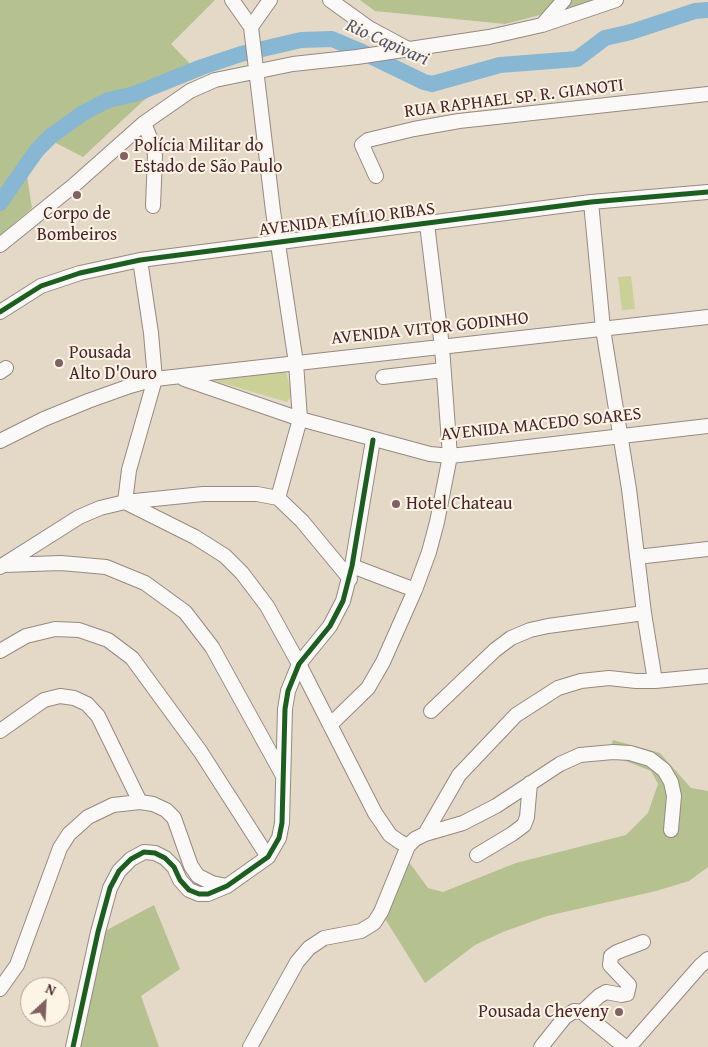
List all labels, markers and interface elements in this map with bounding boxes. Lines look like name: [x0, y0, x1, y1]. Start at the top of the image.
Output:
water label: Rio Capivari: [342, 15, 432, 71]
street label: RUA RAPHAEL SP. R. GIANOTI: [403, 75, 625, 123]
place label: Polícia Militar do Estado de São Paulo: [134, 135, 282, 178]
marker: Polícia Militar do Estado de São Paulo: [118, 150, 130, 162]
marker: Corpo de Bombeiros: [71, 189, 83, 201]
street label: AVENIDA EMÍLIO RIBAS: [258, 198, 436, 242]
place label: Corpo de Bombeiros: [37, 203, 117, 245]
street label: AVENIDA VITOR GODINHO: [330, 308, 530, 350]
place label: Pousada Alto D'Ouro: [69, 342, 157, 384]
marker: Pousada Alto D'Ouro: [53, 357, 65, 369]
street label: AVENIDA MACEDO SOARES: [440, 404, 642, 446]
place label: Hotel Chateau: [406, 493, 512, 515]
marker: Hotel Chateau: [390, 498, 402, 510]
north arrow: [20, 977, 70, 1027]
text: N: [42, 978, 59, 1000]
place label: Pousada Cheveny: [478, 1001, 609, 1023]
marker: Pousada Cheveny: [613, 1006, 625, 1018]

